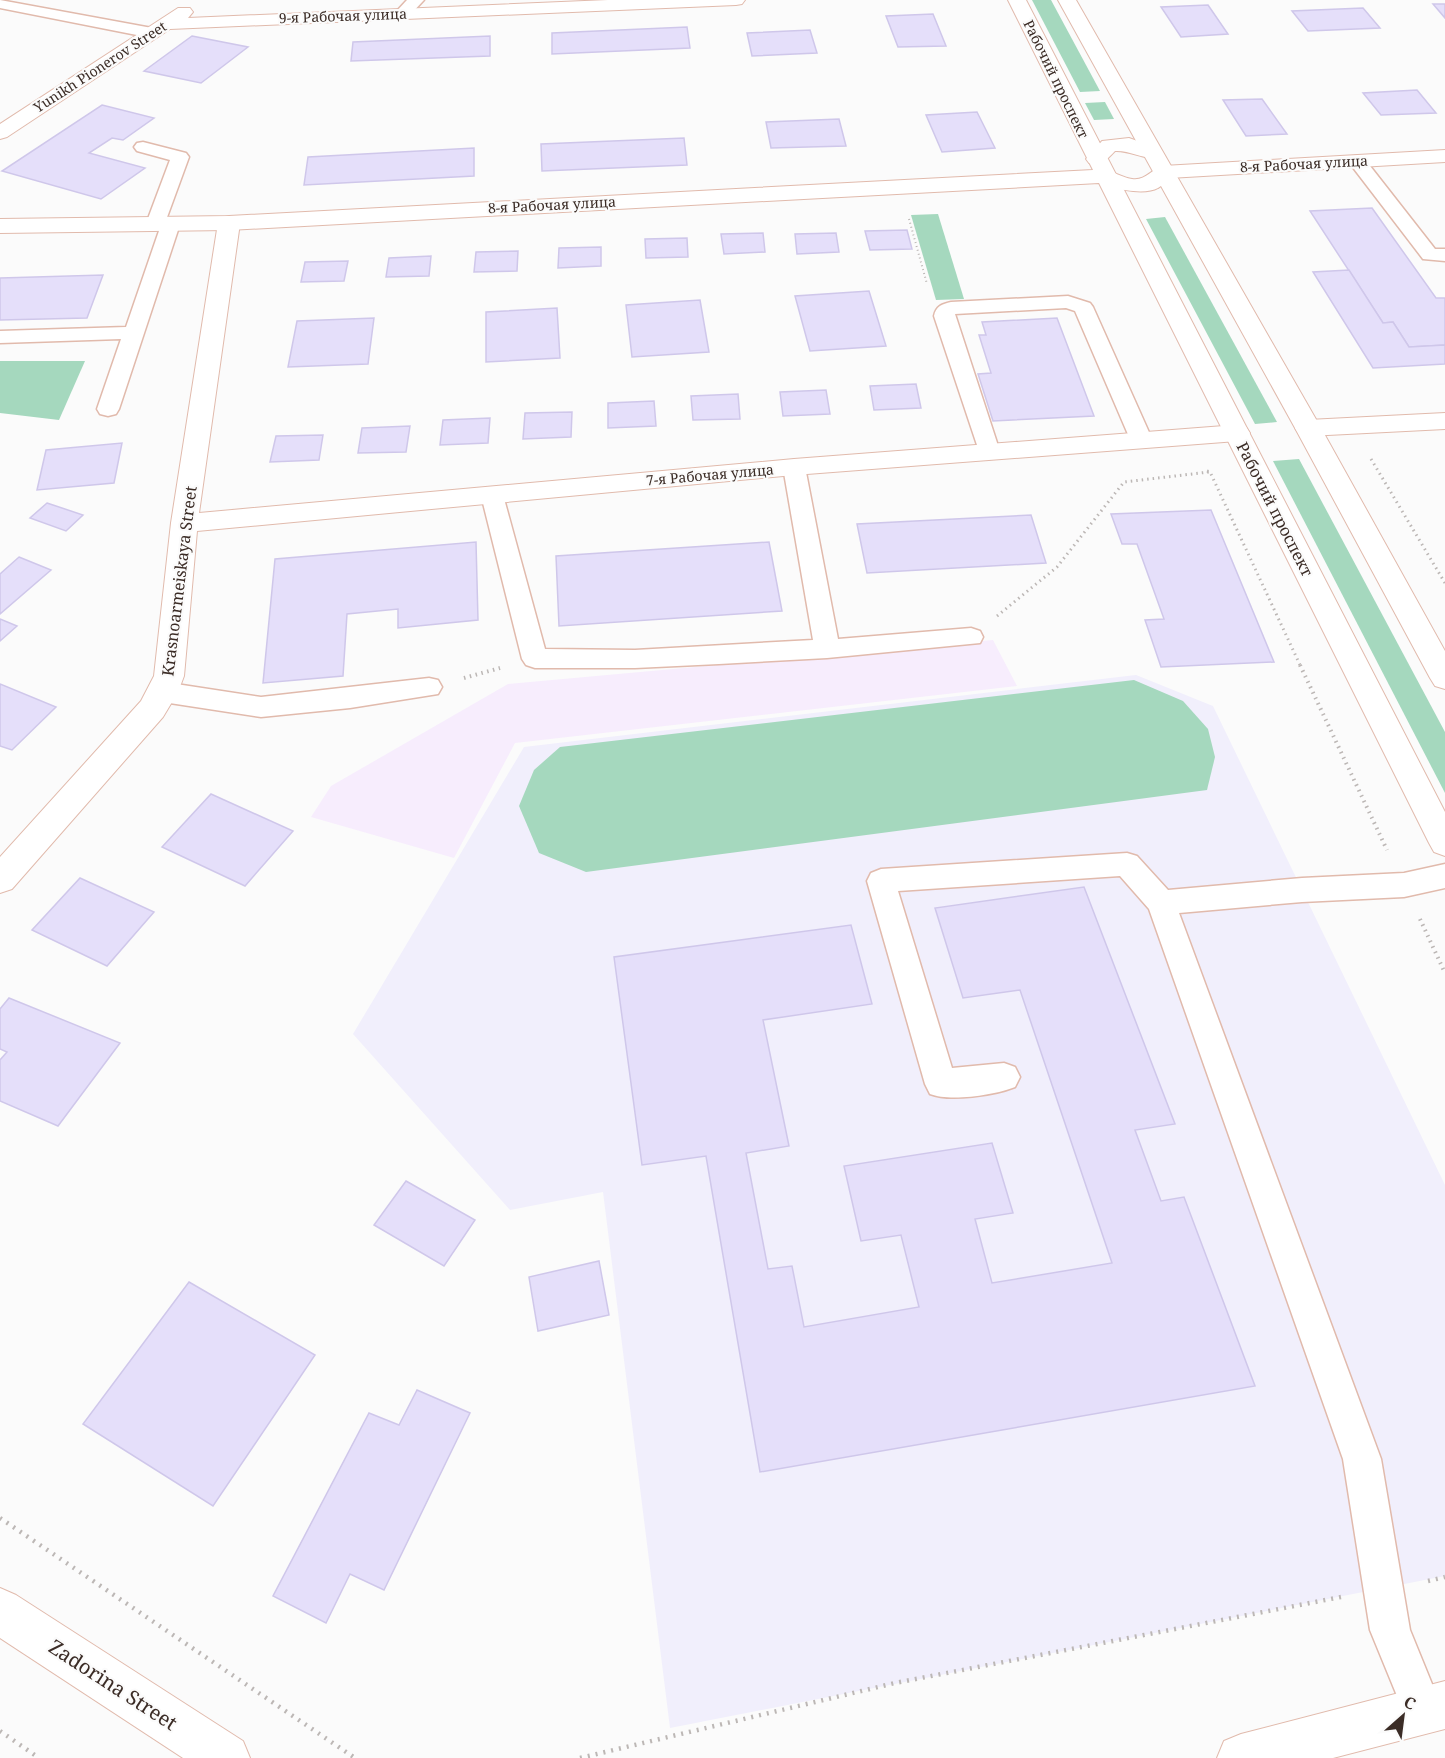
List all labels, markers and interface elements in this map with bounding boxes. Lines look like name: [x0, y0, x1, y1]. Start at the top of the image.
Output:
street label: 9-я Рабочая улица: [279, 4, 407, 27]
street label: Yunikh Pionerov Street: [29, 16, 170, 117]
street label: Рабочий проспект: [1019, 16, 1094, 142]
street label: 8-я Рабочая улица: [1239, 151, 1369, 176]
street label: 8-я Рабочая улица: [487, 192, 617, 217]
street label: Рабочий проспект: [1232, 438, 1319, 581]
street label: 7-я Рабочая улица: [645, 459, 775, 490]
street label: Krasnoarmeiskaya Street: [156, 484, 202, 677]
street label: Zadorina Street: [44, 1633, 183, 1736]
north arrow: [1373, 1686, 1433, 1746]
text: С: [1400, 1691, 1420, 1715]

